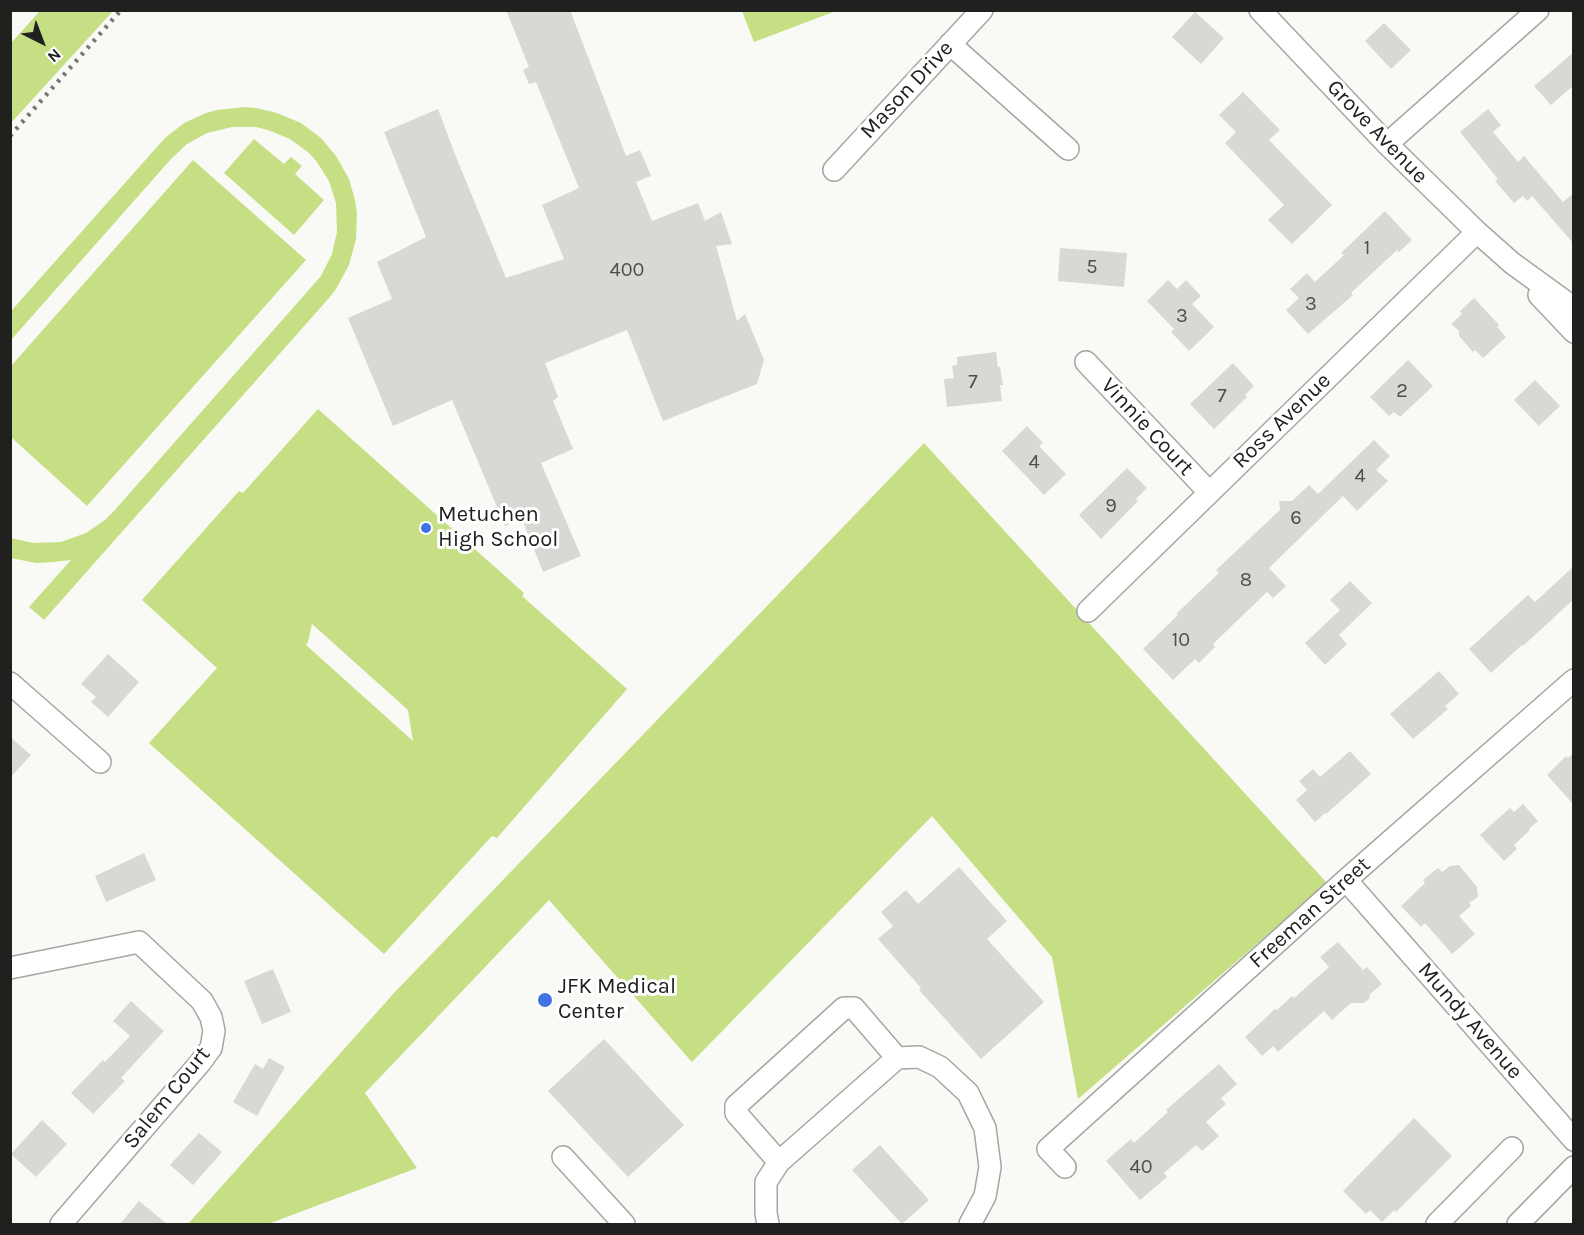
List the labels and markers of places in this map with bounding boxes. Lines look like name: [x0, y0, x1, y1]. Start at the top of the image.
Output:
place label: Metuchen High School: [438, 502, 558, 554]
marker: Metuchen High School: [419, 521, 433, 535]
place label: JFK Medical Center: [558, 974, 676, 1026]
marker: JFK Medical Center: [536, 991, 554, 1009]

